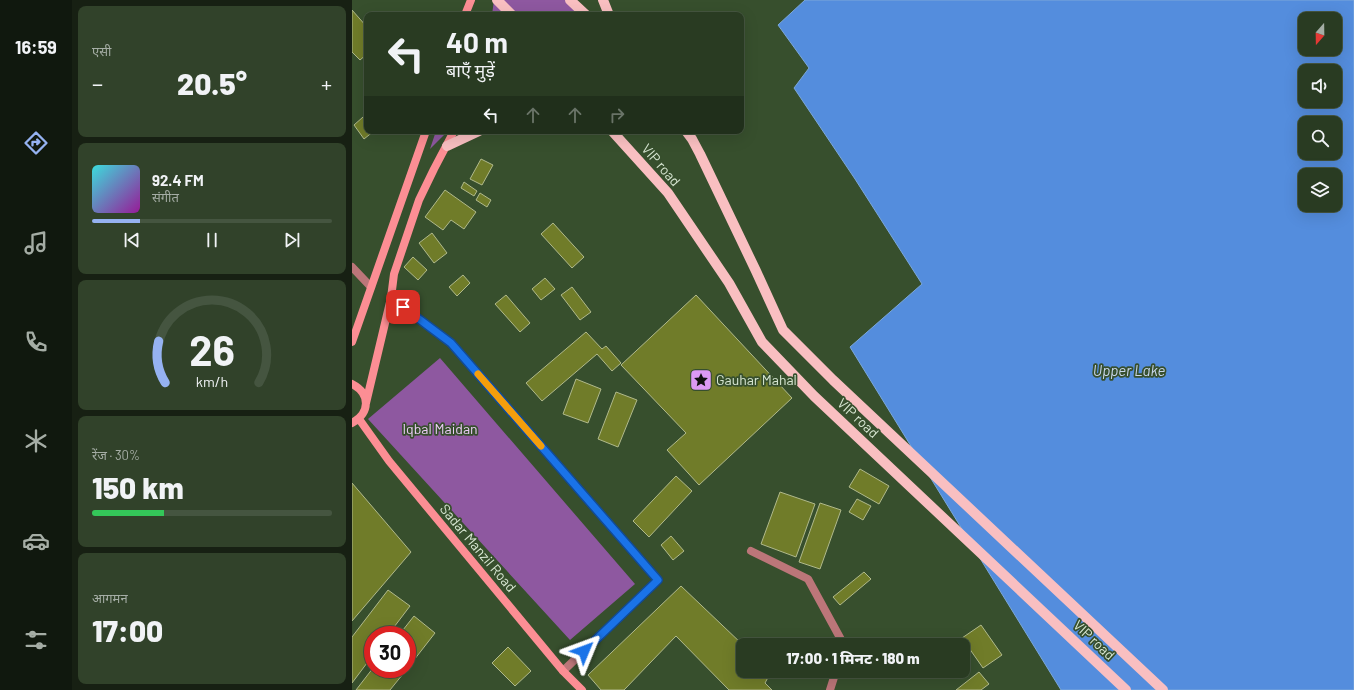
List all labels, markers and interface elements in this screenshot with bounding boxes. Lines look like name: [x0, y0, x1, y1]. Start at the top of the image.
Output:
north arrow: [1298, 12, 1342, 56]
map controls: [1298, 12, 1342, 212]
text: 40 m: [446, 25, 508, 59]
icon: left: [380, 28, 432, 80]
text: 16:59: [15, 36, 57, 58]
text: एसी: [92, 43, 111, 59]
text: बाएँ मुड़ें: [446, 59, 495, 81]
button: sound: [1298, 64, 1342, 108]
text: 20.5°: [177, 65, 247, 101]
text: −: [92, 70, 103, 96]
text: +: [321, 70, 332, 96]
icon: left: [480, 104, 502, 126]
icon: ahead: [522, 104, 544, 126]
icon: ahead: [564, 104, 586, 126]
icon: right: [606, 104, 628, 126]
button: search: [1298, 116, 1342, 160]
icon: directions: [22, 129, 50, 157]
street label: VIP road: [638, 140, 684, 189]
button: layers: [1298, 168, 1342, 212]
text: 92.4 FM: [152, 171, 204, 189]
text: संगीत: [152, 189, 179, 205]
icon: music: [22, 229, 50, 257]
icon: previous: [121, 229, 143, 251]
icon: pause: [201, 229, 223, 251]
icon: next: [281, 229, 303, 251]
pin: [386, 290, 420, 324]
icon: arrive: [392, 296, 414, 318]
text: 26: [189, 324, 235, 374]
icon: phone: [22, 328, 50, 356]
water label: Upper Lake: [1093, 361, 1165, 379]
place icon: Gauhar Mahal: [688, 367, 714, 393]
place label: Gauhar Mahal: [716, 371, 797, 388]
text: km/h: [196, 373, 228, 390]
street label: VIP road: [834, 394, 883, 441]
park label: Iqbal Maidan: [402, 420, 478, 437]
icon: climate: [22, 427, 50, 455]
text: रेंज · 30%: [92, 447, 140, 463]
text: 150 km: [92, 469, 184, 505]
street label: Sadar Manzil Road: [437, 500, 520, 595]
icon: car: [22, 527, 50, 555]
text: आगमन: [92, 590, 128, 606]
text: 17:00: [92, 612, 163, 648]
street label: VIP road: [1070, 616, 1119, 663]
icon: filters: [22, 626, 50, 654]
speed limit sign: 30: [364, 626, 416, 678]
position arrow: [563, 630, 605, 672]
text: 17:00 · 1 मिनट · 180 m: [786, 649, 920, 667]

